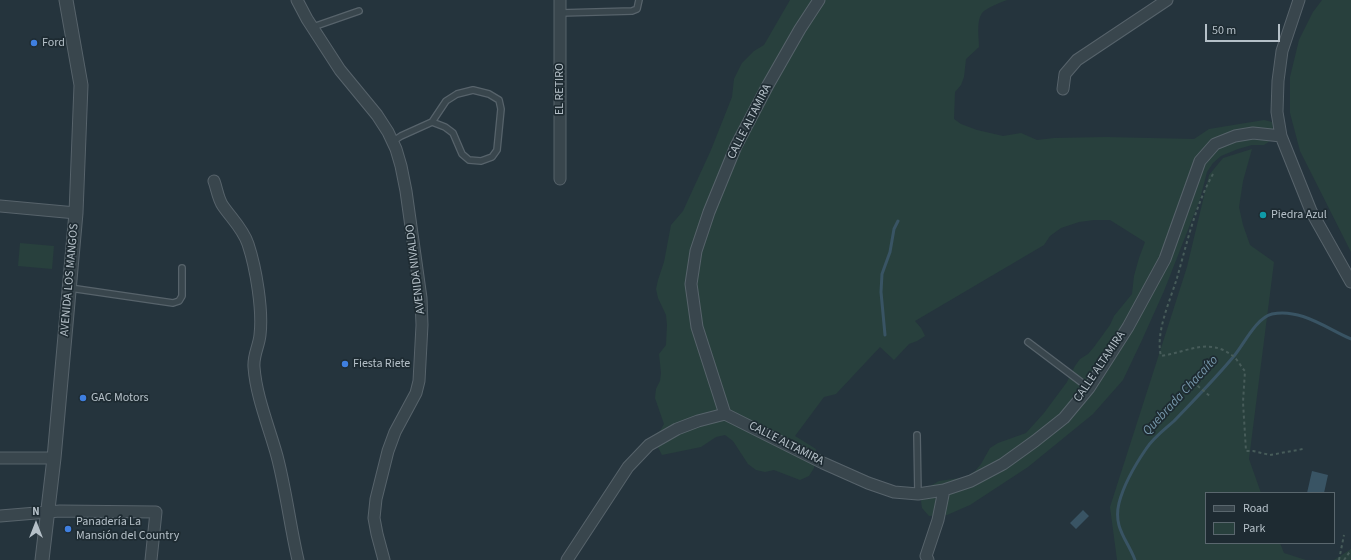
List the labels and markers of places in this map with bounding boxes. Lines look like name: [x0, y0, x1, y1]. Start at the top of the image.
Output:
place label: Ford: [42, 36, 65, 50]
marker: Ford: [29, 38, 39, 48]
place label: Piedra Azul: [1271, 208, 1327, 222]
marker: Piedra Azul: [1258, 210, 1268, 220]
place label: Fiesta Riete: [353, 357, 410, 371]
marker: Fiesta Riete: [340, 359, 350, 369]
place label: GAC Motors: [91, 391, 149, 405]
marker: GAC Motors: [78, 393, 88, 403]
place label: Panadería La Mansión del Country: [76, 515, 179, 543]
marker: Panadería La Mansión del Country: [63, 524, 73, 534]

